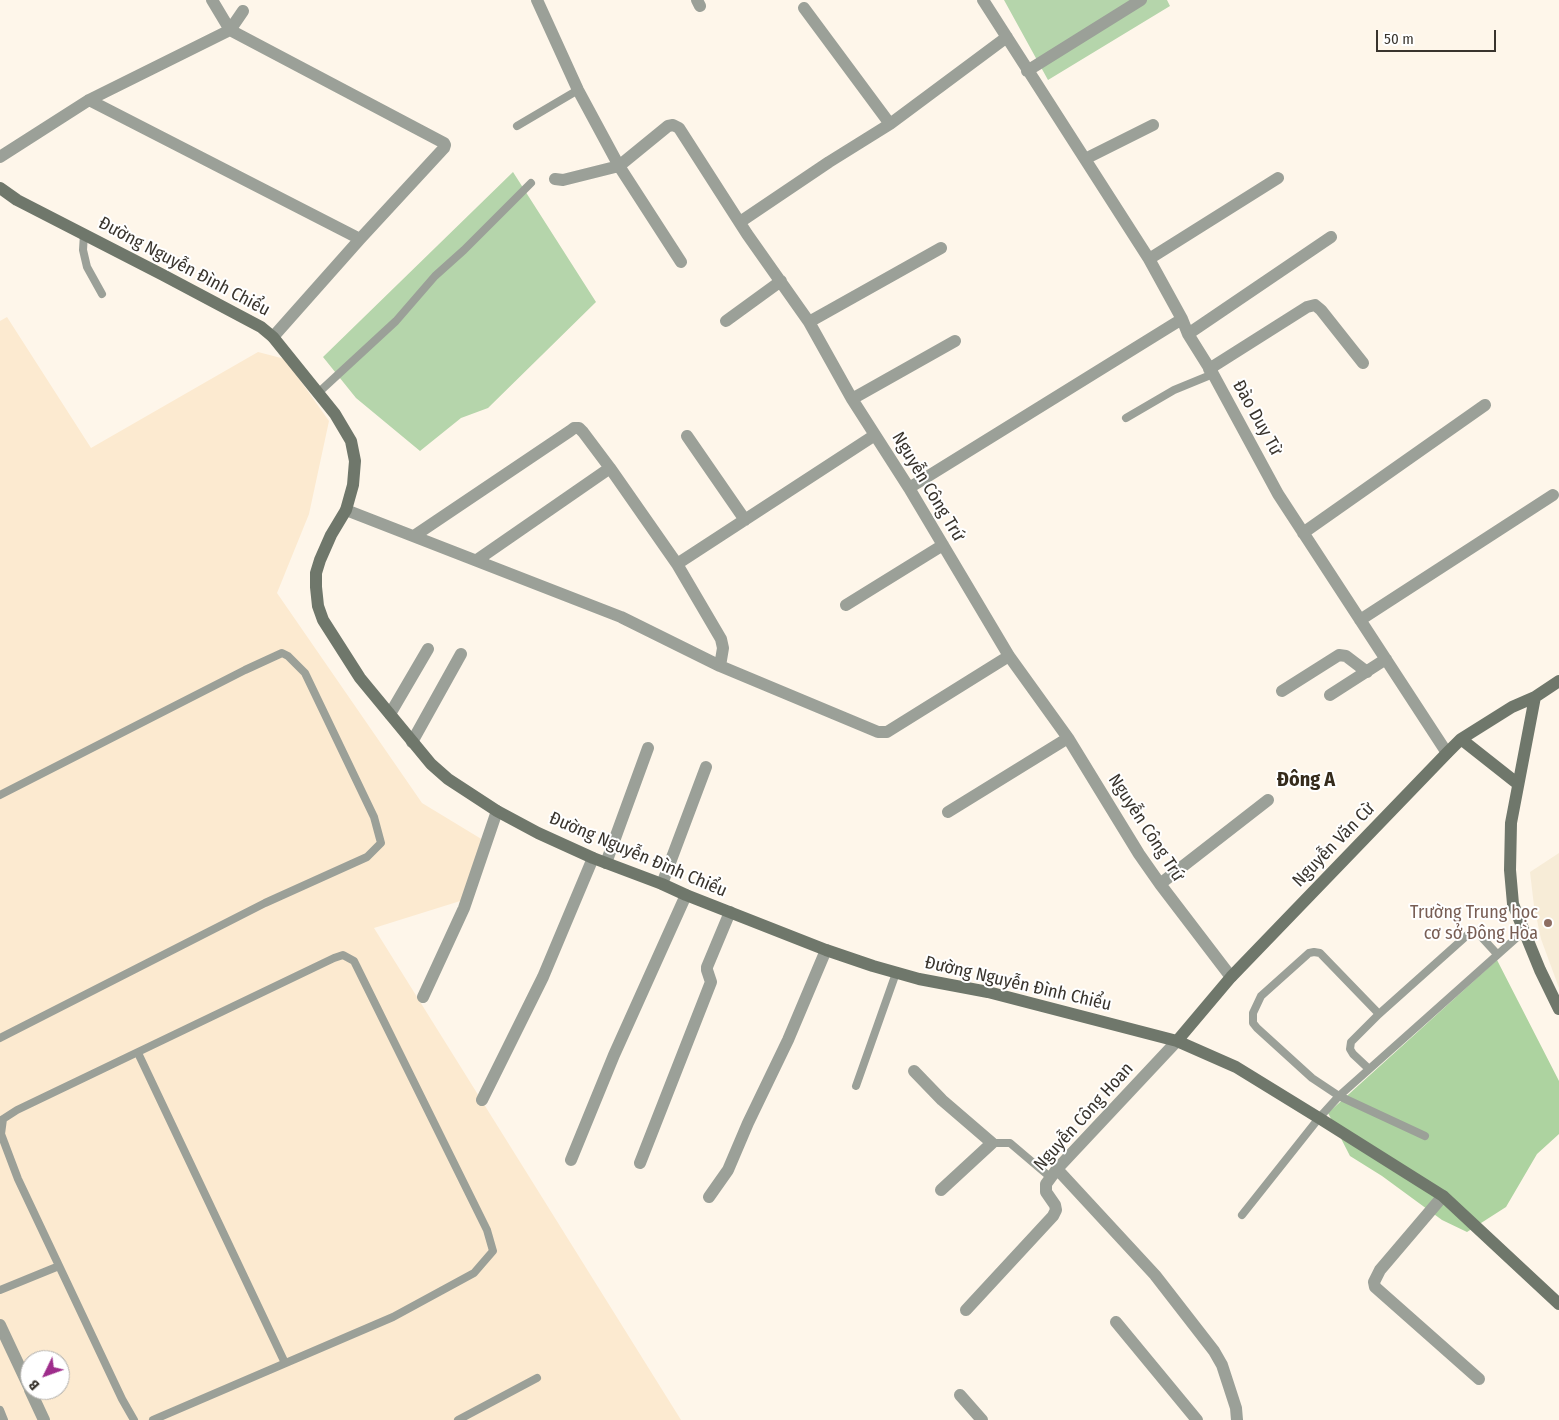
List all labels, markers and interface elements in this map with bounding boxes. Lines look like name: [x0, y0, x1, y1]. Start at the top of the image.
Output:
scale bar: [1379, 20, 1499, 52]
text: 50 m: [1384, 30, 1414, 48]
street label: Đường Nguyễn Đình Chiểu: [95, 213, 273, 321]
street label: Đào Duy Từ: [1228, 377, 1286, 459]
street label: Nguyễn Công Trứ: [887, 428, 969, 546]
district label: Đông A: [1277, 768, 1335, 792]
street label: Nguyễn Công Trứ: [1103, 770, 1189, 886]
street label: Nguyễn Văn Cừ: [1288, 798, 1380, 892]
street label: Đường Nguyễn Đình Chiểu: [546, 808, 730, 902]
place label: Trường Trung học cơ sở Đông Hòa: [1410, 902, 1538, 944]
marker: Trường Trung học cơ sở Đông Hòa: [1542, 917, 1554, 929]
street label: Đường Nguyễn Đình Chiểu: [922, 952, 1114, 1016]
street label: Nguyễn Công Hoan: [1030, 1058, 1138, 1176]
north arrow: [20, 1350, 70, 1400]
text: B: [25, 1376, 43, 1393]

